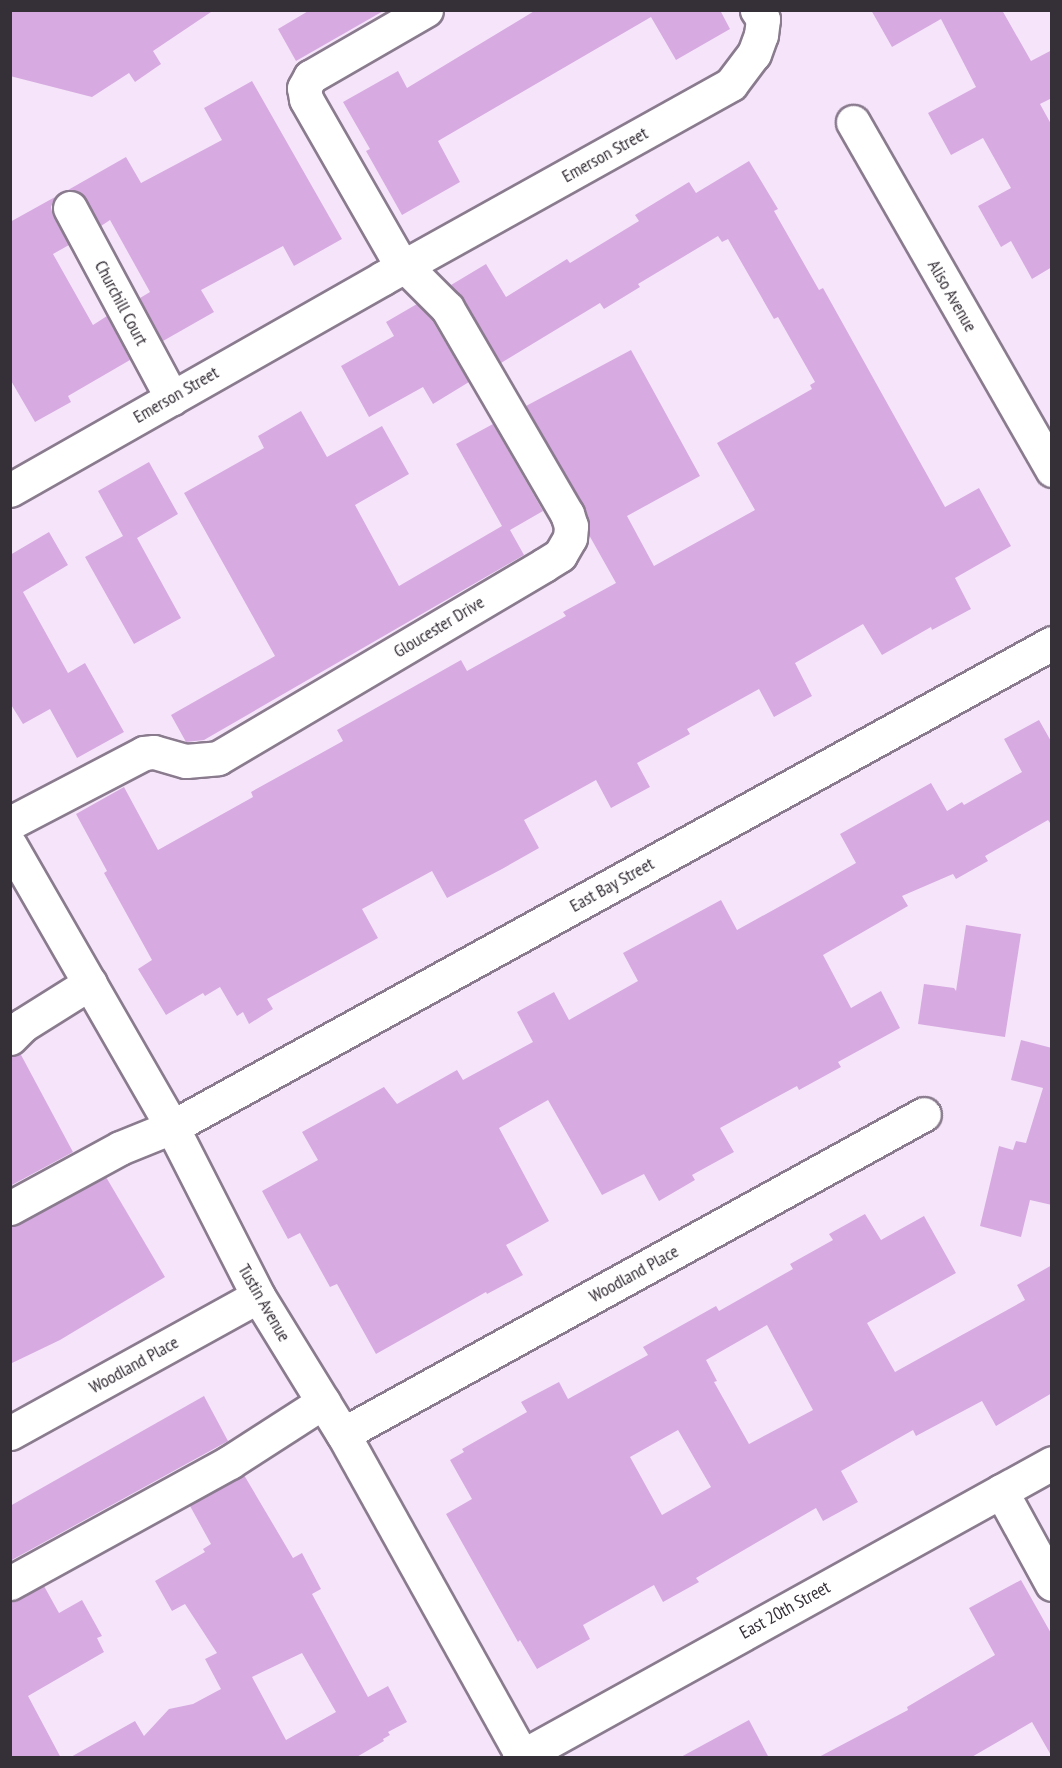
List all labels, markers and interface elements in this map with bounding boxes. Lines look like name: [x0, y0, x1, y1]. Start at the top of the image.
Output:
street label: Emerson Street: [558, 123, 652, 187]
street label: Aliso Avenue: [923, 256, 981, 336]
street label: Churchill Court: [90, 257, 152, 349]
street label: Emerson Street: [130, 362, 222, 428]
street label: Gloucester Drive: [390, 591, 488, 663]
street label: East Bay Street: [566, 853, 658, 917]
street label: Woodland Place: [586, 1241, 682, 1307]
street label: Tustin Avenue: [233, 1260, 295, 1346]
street label: Woodland Place: [86, 1332, 182, 1398]
street label: East 20th Street: [736, 1576, 834, 1644]

